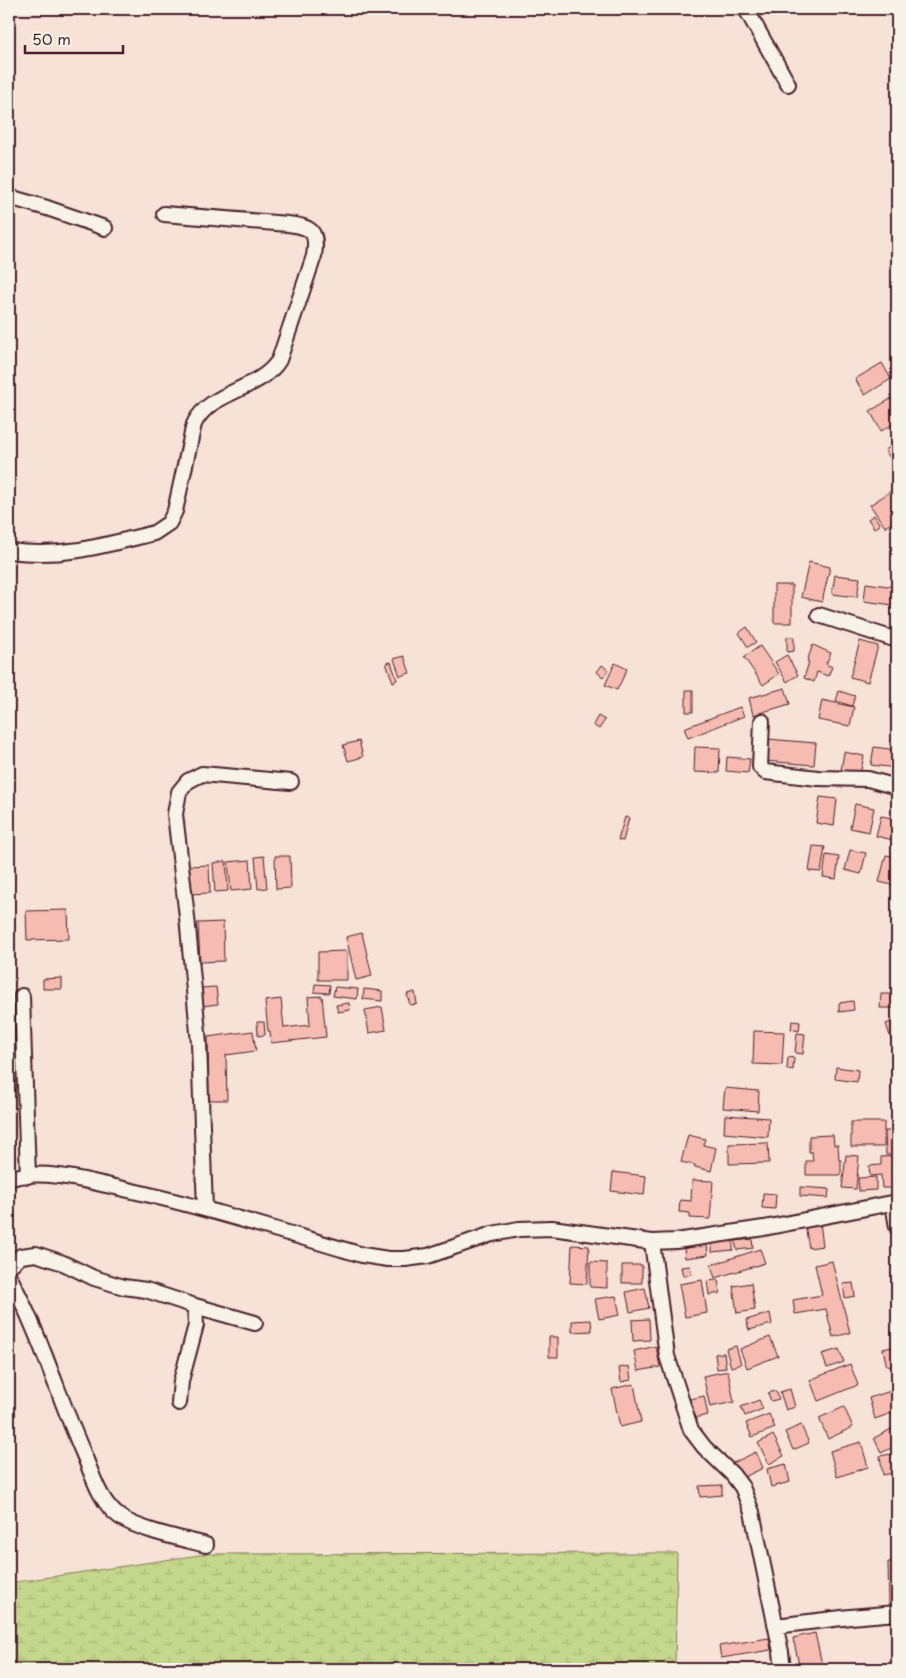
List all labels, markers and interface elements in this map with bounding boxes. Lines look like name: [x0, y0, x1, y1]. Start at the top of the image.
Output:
scale bar: [25, 22, 122, 54]
text: 50 m: [32, 27, 71, 50]

